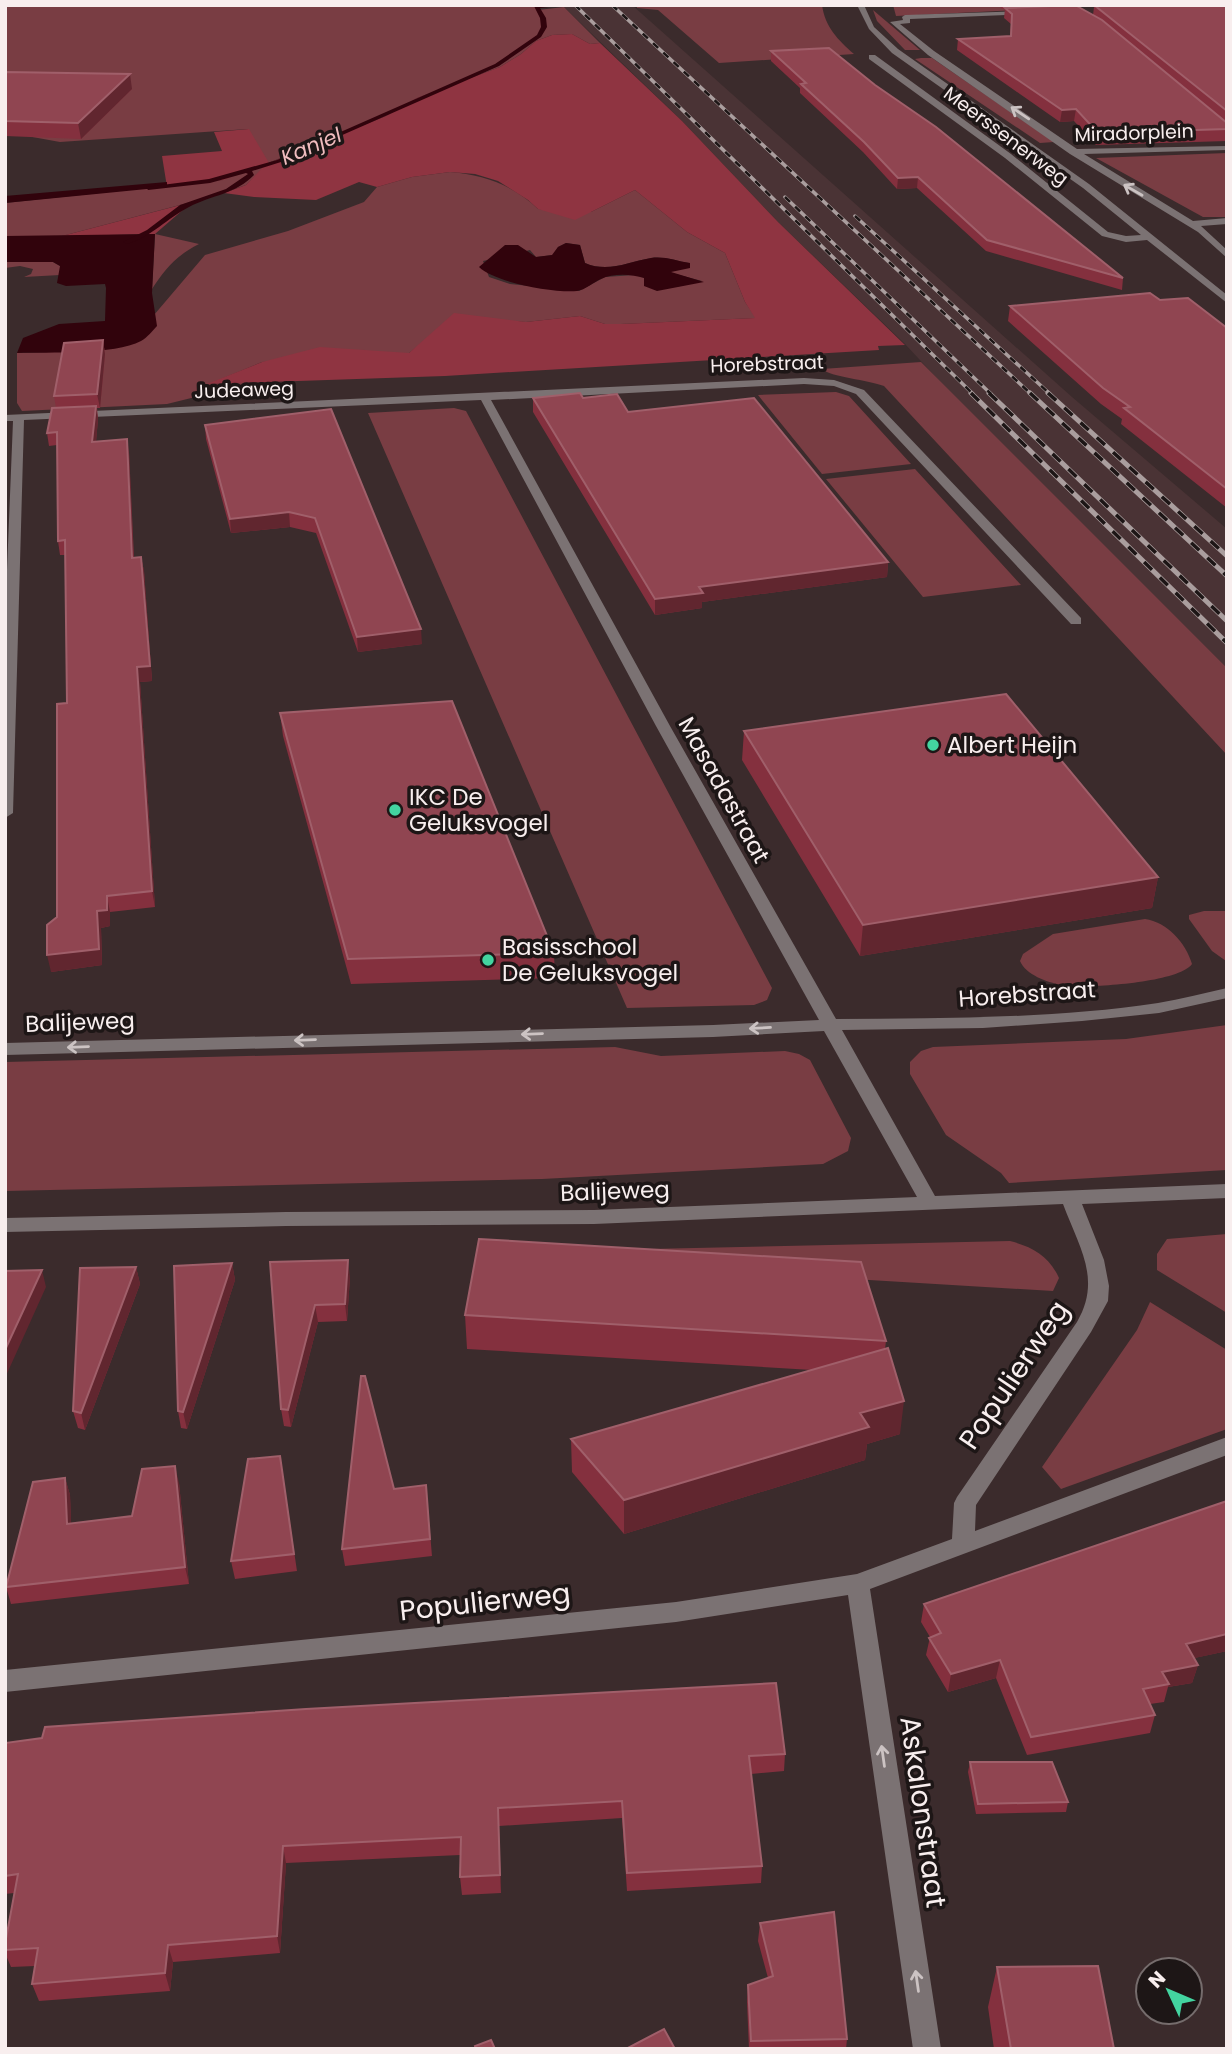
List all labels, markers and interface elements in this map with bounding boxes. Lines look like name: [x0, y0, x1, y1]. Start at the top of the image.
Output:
street label: Meerssenerweg: [938, 80, 1074, 192]
one-way arrow: [1011, 106, 1030, 120]
street label: Miradorplein: [1074, 117, 1194, 149]
water label: Kanjel: [276, 120, 347, 172]
one-way arrow: [1124, 183, 1144, 197]
street label: Horebstraat: [710, 349, 824, 379]
street label: Judeaweg: [194, 375, 294, 405]
street label: Masadastraat: [671, 711, 777, 869]
place label: Albert Heijn: [947, 729, 1077, 761]
marker: Albert Heijn: [925, 737, 941, 753]
place label: IKC De Geluksvogel: [409, 781, 548, 839]
marker: IKC De Geluksvogel: [387, 802, 403, 818]
place label: Basisschool De Geluksvogel: [502, 931, 678, 989]
marker: Basisschool De Geluksvogel: [480, 952, 496, 968]
street label: Horebstraat: [957, 973, 1097, 1015]
street label: Balijeweg: [25, 1004, 135, 1040]
one-way arrow: [749, 1022, 772, 1035]
one-way arrow: [521, 1027, 544, 1040]
one-way arrow: [294, 1034, 317, 1047]
one-way arrow: [66, 1040, 89, 1054]
street label: Balijeweg: [560, 1173, 670, 1209]
street label: Populierweg: [950, 1293, 1078, 1457]
street label: Populierweg: [398, 1574, 572, 1630]
street label: Askalonstraat: [890, 1714, 956, 1910]
one-way arrow: [877, 1745, 890, 1768]
north arrow: [1134, 1956, 1204, 2026]
text: N: [1142, 1965, 1172, 1994]
one-way arrow: [910, 1970, 923, 1993]

